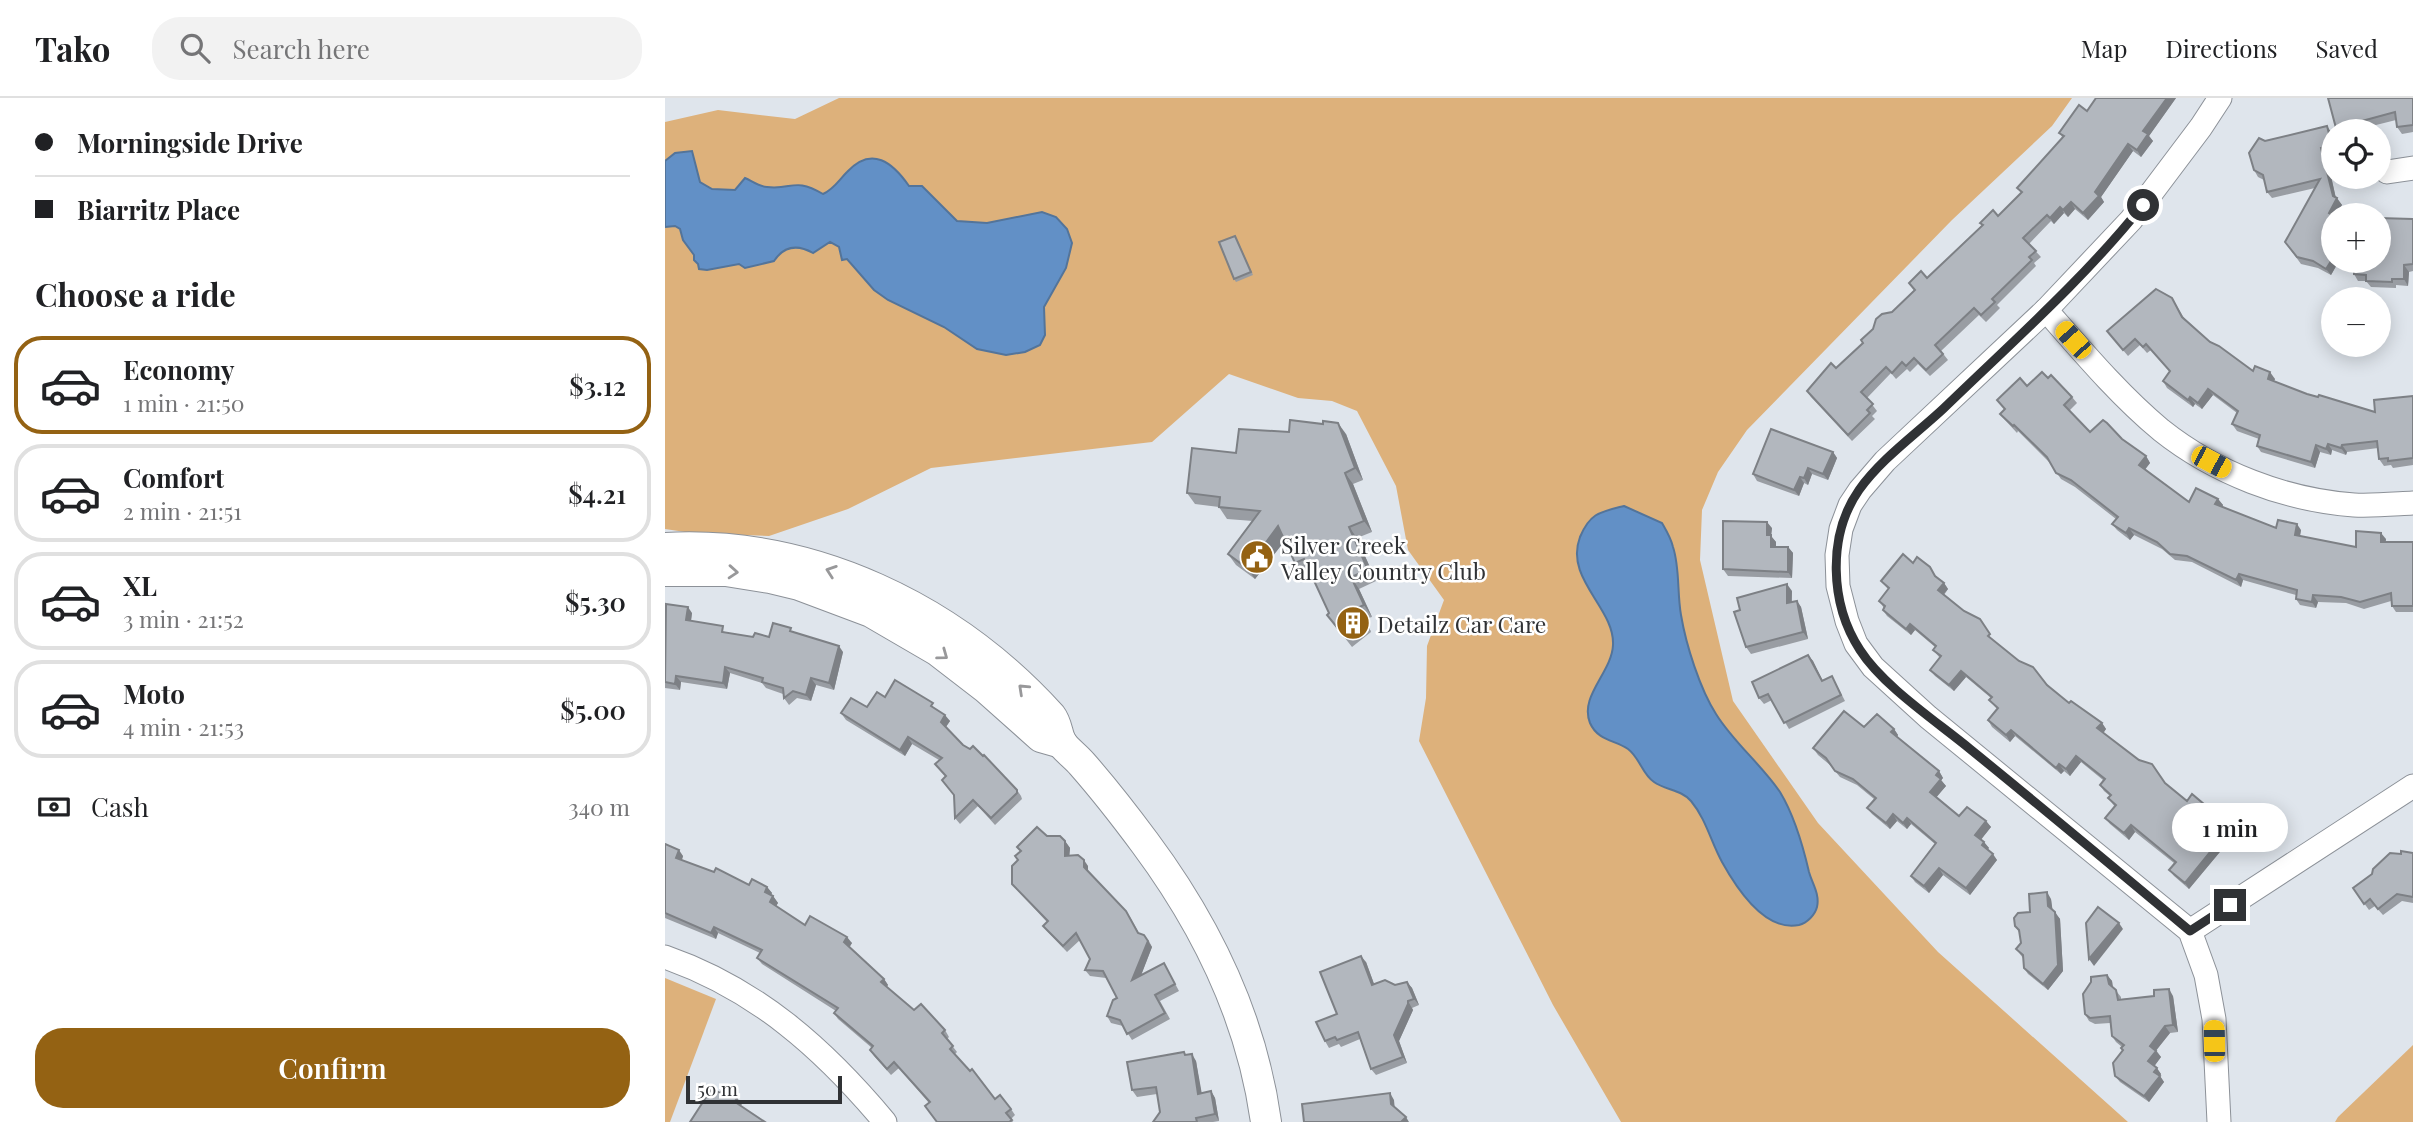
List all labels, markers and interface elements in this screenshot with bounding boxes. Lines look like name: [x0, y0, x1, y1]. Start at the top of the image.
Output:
search box: [152, 17, 642, 80]
text: Tako: [35, 26, 110, 70]
icon: search: [176, 29, 214, 67]
text: Search here: [232, 31, 370, 66]
text: Map: [2081, 32, 2127, 64]
text: Directions: [2165, 32, 2278, 64]
text: Saved: [2316, 32, 2378, 64]
map controls: [2321, 119, 2391, 357]
button: locate: [2321, 119, 2391, 189]
text: Morningside Drive: [77, 125, 303, 160]
route start: [2127, 189, 2159, 221]
text: Biarritz Place: [77, 192, 240, 227]
button: +: [2321, 203, 2391, 273]
text: Choose a ride: [35, 272, 236, 315]
button: −: [2321, 287, 2391, 357]
car: [2052, 317, 2095, 363]
text: Economy: [123, 352, 234, 387]
icon: car: [39, 354, 102, 417]
text: $3.12: [569, 368, 626, 403]
text: 1 min · 21:50: [123, 387, 245, 418]
car: [2188, 443, 2235, 481]
text: Comfort: [123, 460, 224, 495]
icon: car: [39, 462, 102, 525]
text: $4.21: [568, 476, 626, 511]
text: 2 min · 21:51: [123, 495, 242, 526]
place label: Silver Creek Valley Country Club: [1280, 529, 1486, 586]
public building icon: Silver Creek Valley Country Club: [1238, 538, 1276, 576]
one-way arrow: [728, 564, 739, 579]
one-way arrow: [826, 565, 838, 579]
text: XL: [123, 568, 157, 603]
icon: car: [39, 570, 102, 633]
text: $5.30: [565, 584, 626, 619]
text: 3 min · 21:52: [123, 603, 244, 634]
building icon: Detailz Car Care: [1334, 604, 1372, 642]
place label: Detailz Car Care: [1377, 608, 1546, 639]
one-way arrow: [935, 647, 948, 659]
text: Moto: [123, 676, 185, 711]
icon: car: [39, 678, 102, 741]
one-way arrow: [1018, 685, 1031, 697]
text: $5.00: [560, 692, 626, 727]
text: 4 min · 21:53: [123, 711, 244, 742]
icon: cash: [35, 788, 73, 826]
text: Cash: [91, 789, 149, 824]
text: 340 m: [568, 791, 630, 822]
callout: 1 min: [2172, 804, 2288, 852]
text: 1 min: [2202, 812, 2258, 843]
route end: [2214, 889, 2246, 921]
car: [2204, 1020, 2225, 1062]
button: Confirm: [35, 1028, 630, 1108]
scale bar: [686, 1073, 842, 1105]
text: 50 m: [697, 1075, 738, 1101]

